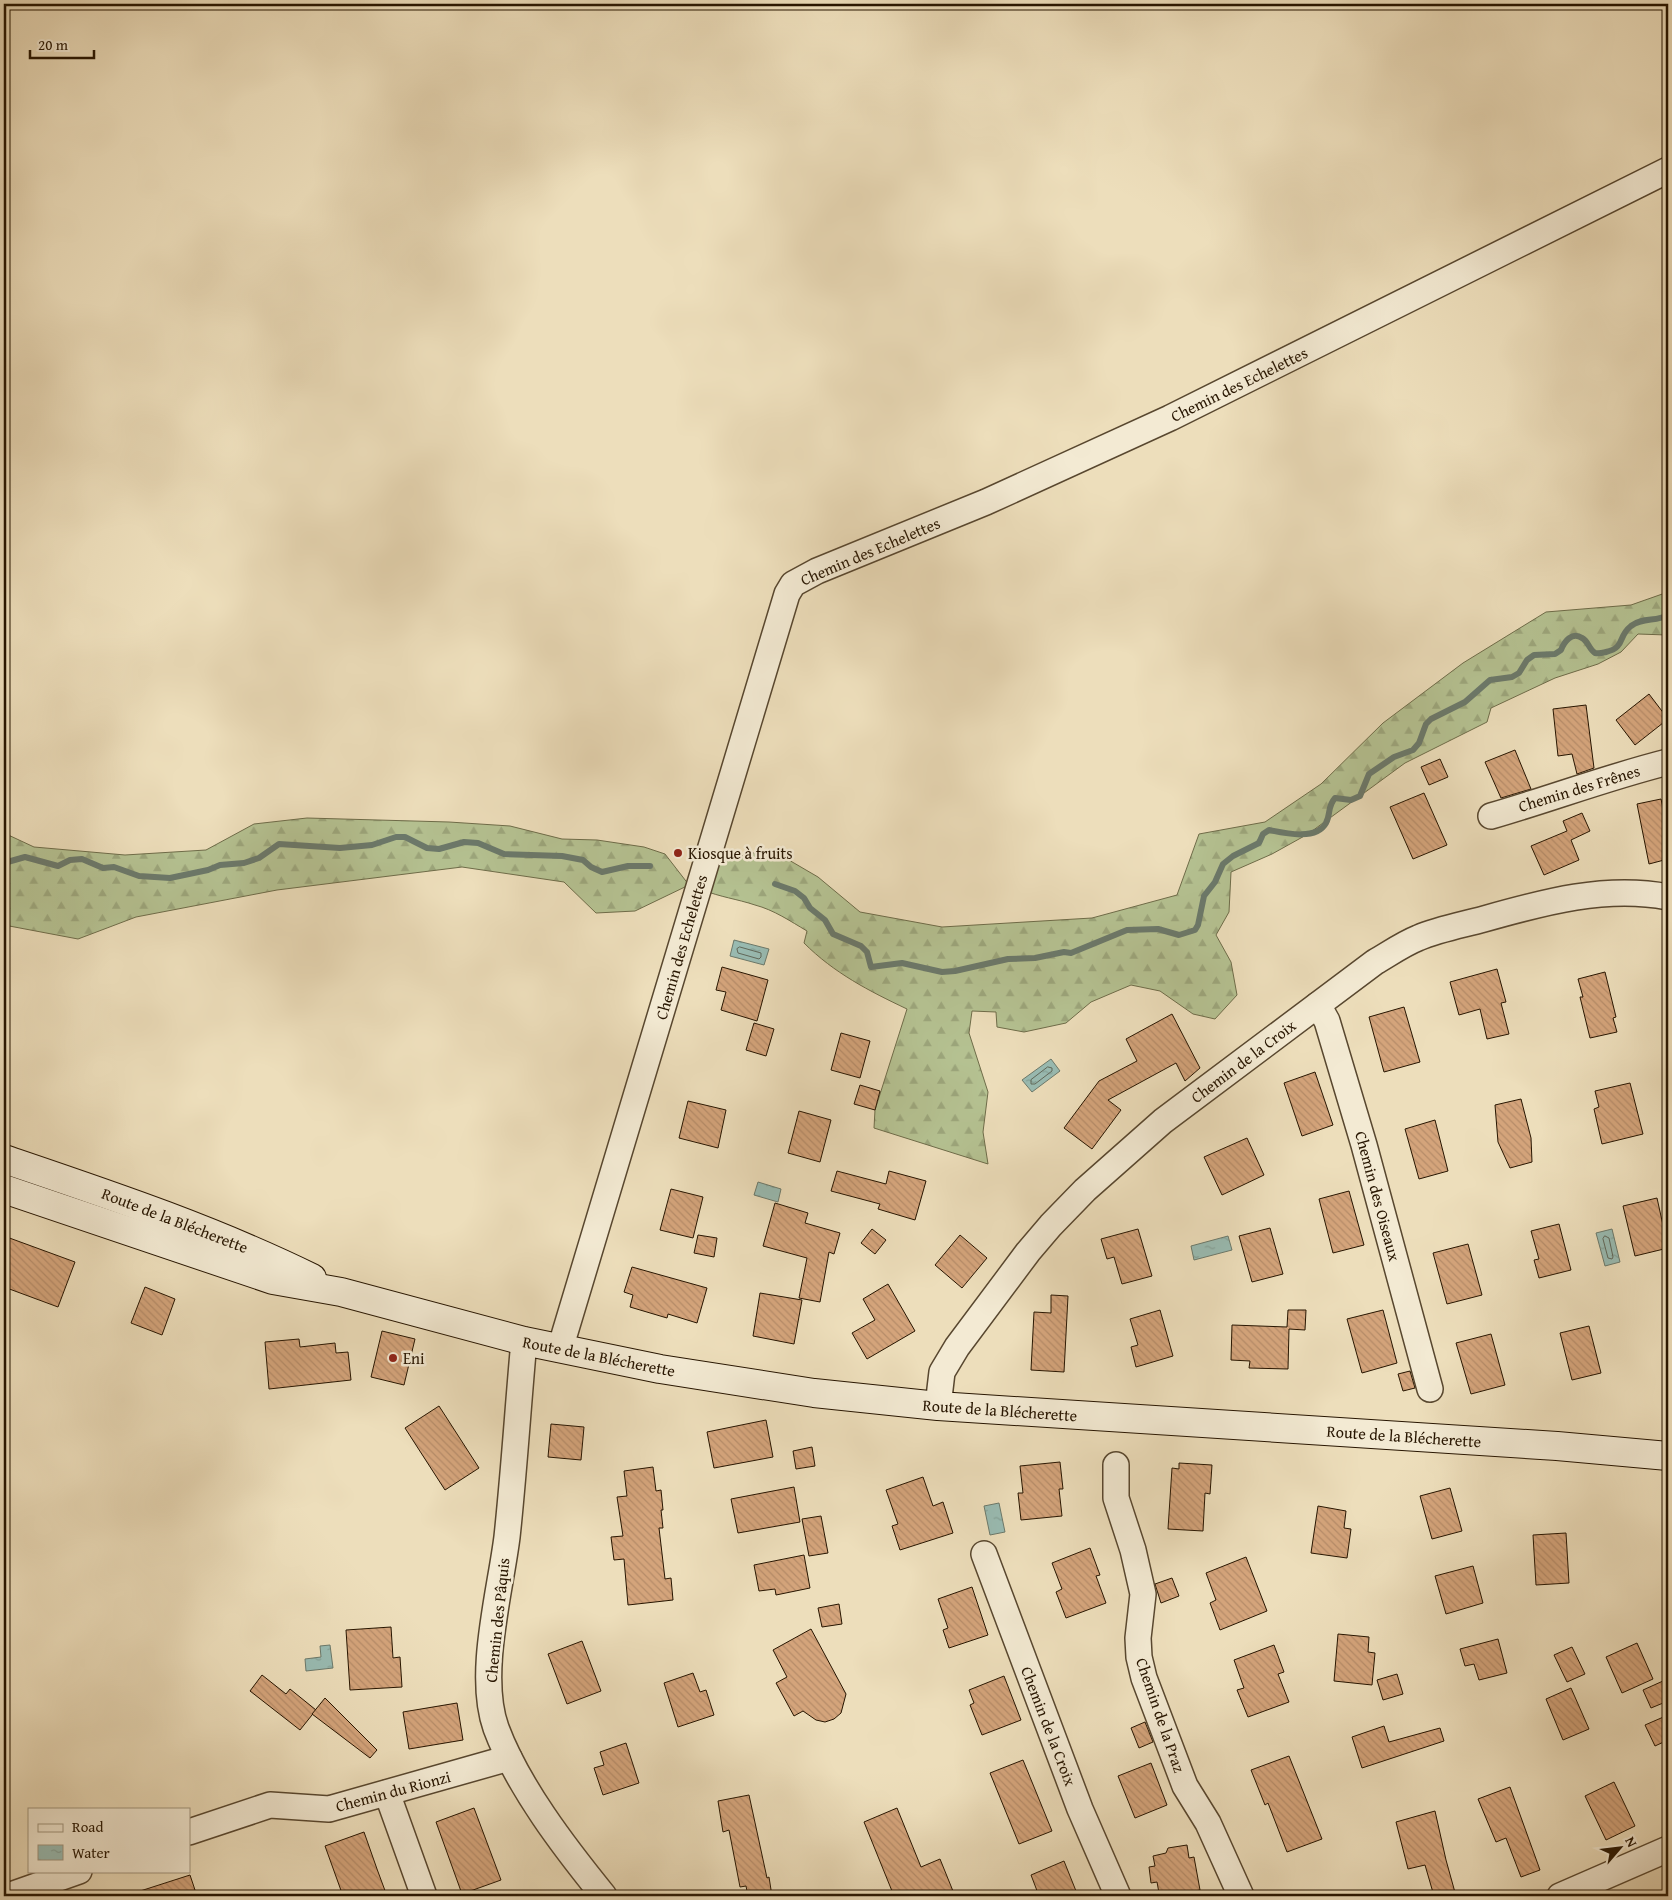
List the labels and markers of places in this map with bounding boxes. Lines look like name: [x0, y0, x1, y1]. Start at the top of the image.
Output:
place label: Kiosque à fruits: [688, 841, 793, 865]
marker: Kiosque à fruits: [672, 847, 684, 859]
place label: Eni: [403, 1346, 425, 1370]
marker: Eni: [387, 1352, 399, 1364]

